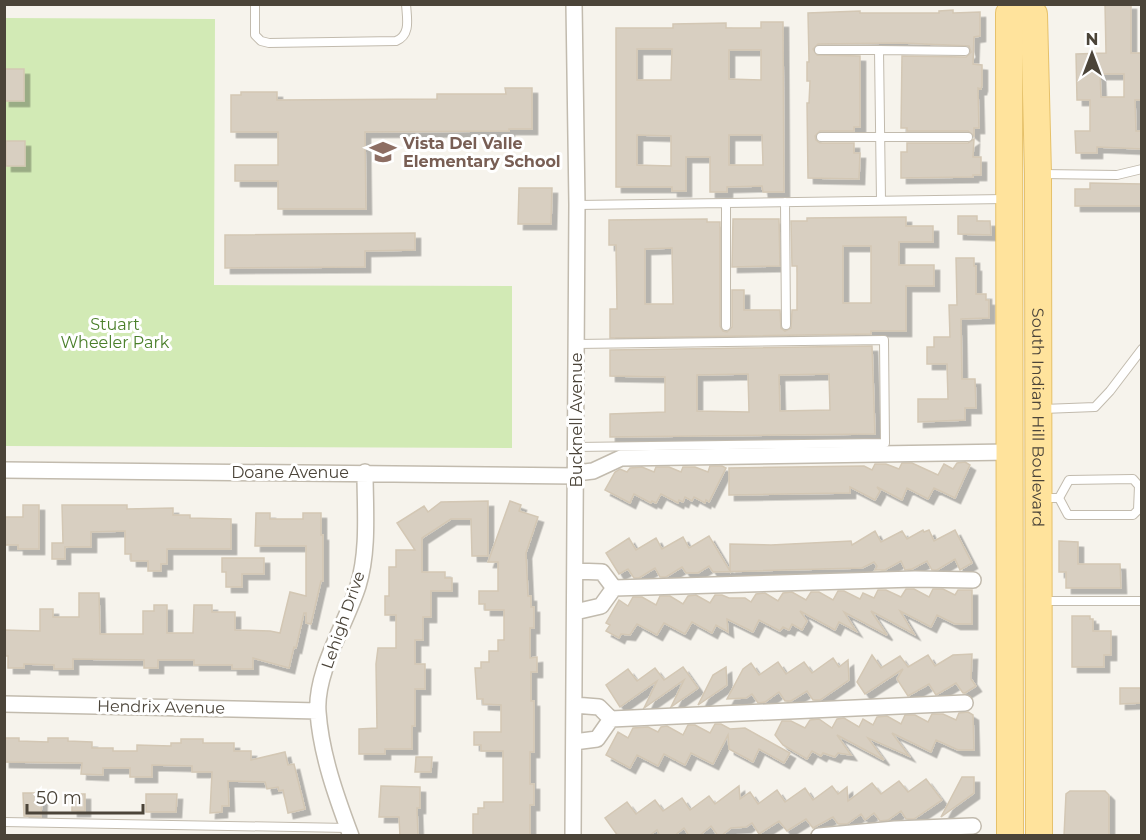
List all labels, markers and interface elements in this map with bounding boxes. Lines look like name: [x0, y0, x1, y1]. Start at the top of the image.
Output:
north arrow: [1062, 24, 1122, 84]
text: N: [1086, 30, 1098, 49]
place label: Vista Del Valle Elementary School: [402, 134, 561, 171]
school or university icon: Vista Del Valle Elementary School: [368, 137, 398, 167]
street label: South Indian Hill Boulevard: [1029, 308, 1048, 527]
park label: Stuart Wheeler Park: [61, 315, 170, 352]
street label: Bucknell Avenue: [567, 353, 586, 487]
street label: Doane Avenue: [231, 463, 349, 482]
street label: Lehigh Drive: [317, 569, 369, 671]
street label: Hendrix Avenue: [97, 696, 225, 718]
scale bar: [27, 777, 142, 815]
text: 50 m: [36, 787, 82, 809]

